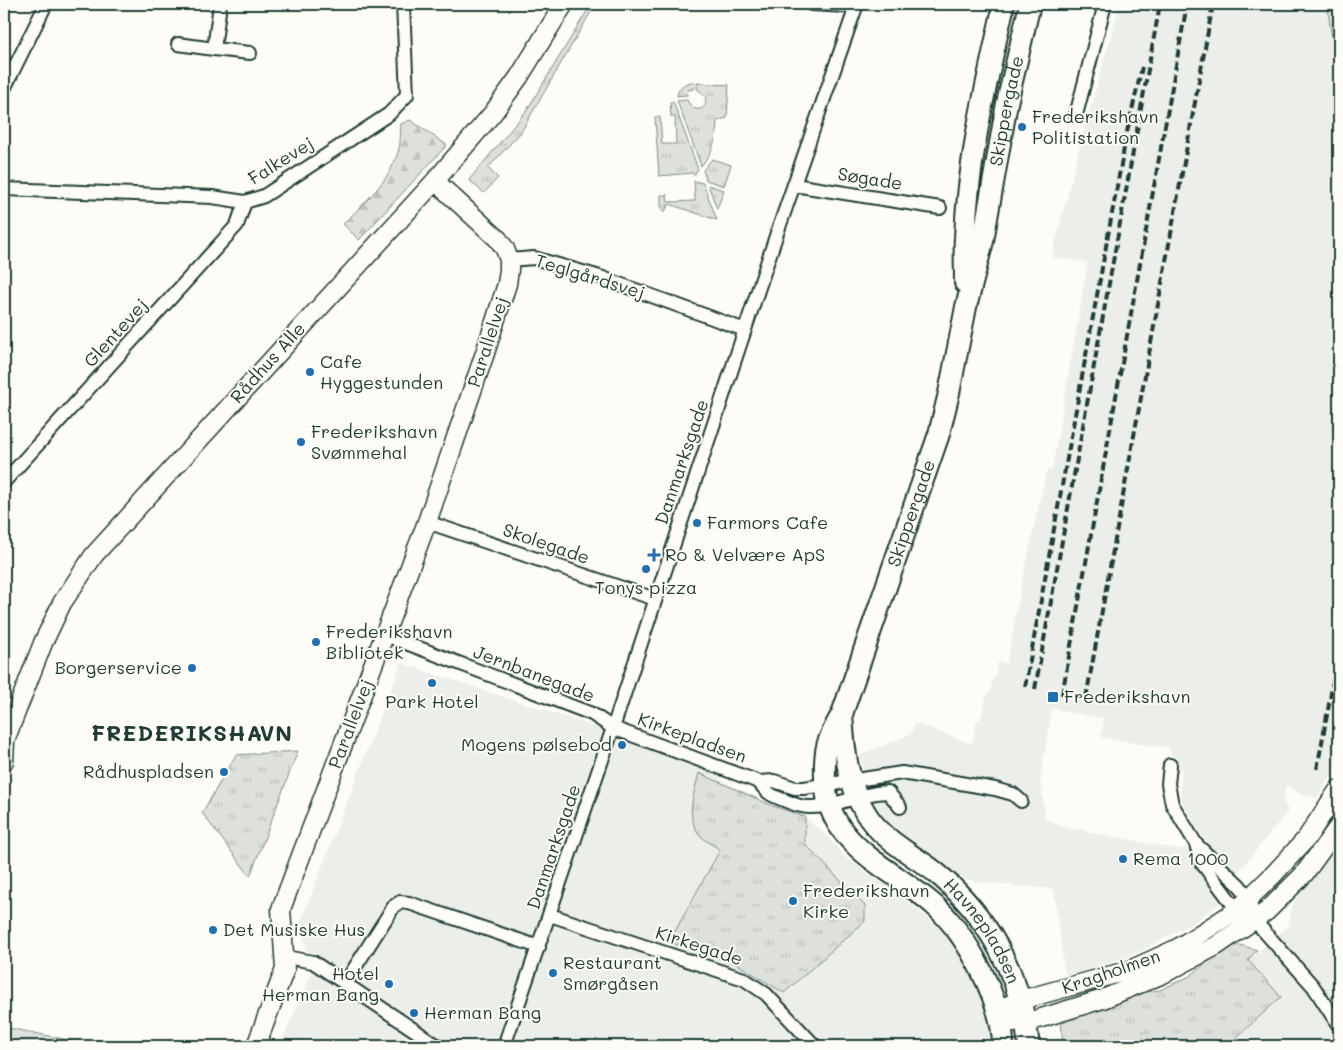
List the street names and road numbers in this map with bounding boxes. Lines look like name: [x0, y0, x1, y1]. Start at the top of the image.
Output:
street label: Skippergade: [983, 53, 1029, 168]
street label: Falkevej: [243, 131, 318, 190]
street label: Søgade: [836, 161, 904, 195]
street label: Teglgårdsvej: [532, 248, 648, 304]
street label: Glentevej: [78, 293, 153, 372]
street label: Parallelvej: [461, 293, 513, 390]
street label: Rådhus Alle: [224, 317, 310, 408]
street label: Danmarksgade: [648, 396, 714, 527]
street label: Skippergade: [881, 456, 940, 570]
street label: Skolegade: [500, 517, 593, 569]
street label: Jernbanegade: [470, 639, 598, 707]
street label: Parallelvej: [322, 676, 378, 772]
street label: Kirkepladsen: [635, 706, 750, 768]
street label: Danmarksgade: [520, 781, 586, 912]
street label: Havnepladsen: [939, 872, 1026, 987]
street label: Kirkegade: [653, 920, 746, 970]
street label: Kragholmen: [1058, 943, 1163, 999]

